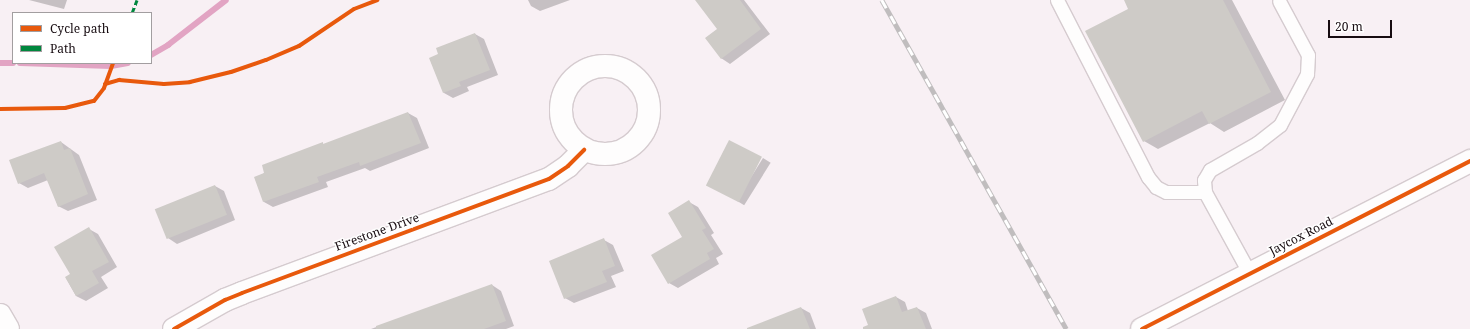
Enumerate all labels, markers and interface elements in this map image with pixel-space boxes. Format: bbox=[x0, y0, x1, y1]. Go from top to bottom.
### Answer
legend bbox=[12, 12, 152, 64]
scale bar bbox=[1330, 12, 1394, 38]
text: 20 m bbox=[1335, 18, 1363, 35]
text: Cycle path bbox=[50, 20, 109, 37]
text: Path bbox=[50, 40, 76, 57]
street label: Firestone Drive bbox=[333, 210, 421, 254]
street label: Jaycox Road bbox=[1267, 214, 1335, 258]

